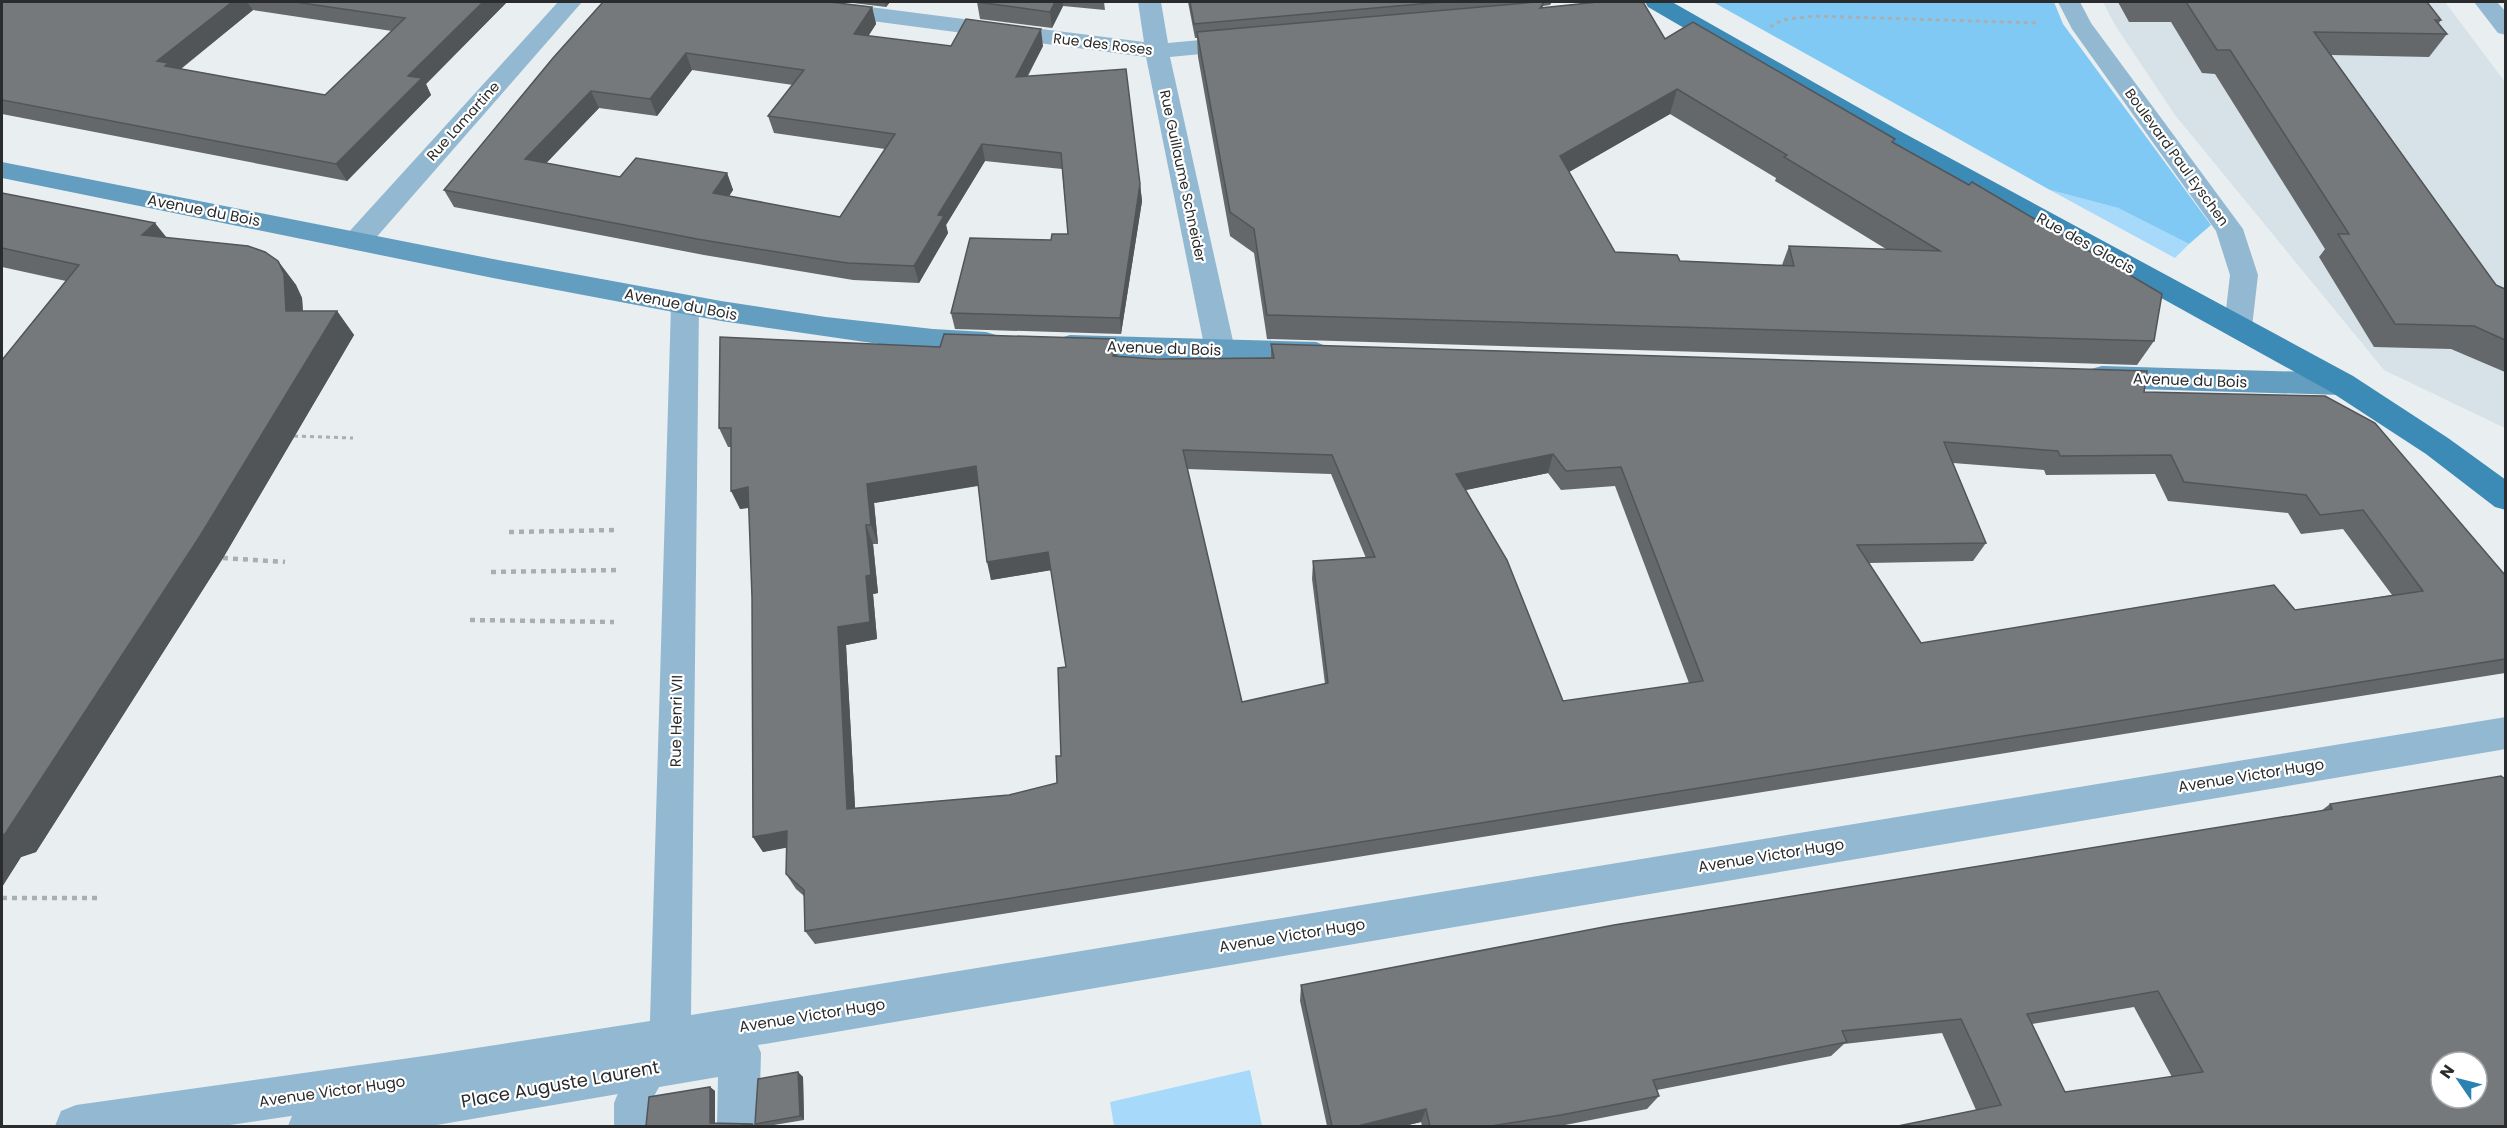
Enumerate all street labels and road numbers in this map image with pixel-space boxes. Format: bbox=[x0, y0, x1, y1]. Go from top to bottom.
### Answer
street label: Rue des Roses bbox=[1052, 28, 1154, 60]
street label: Rue Lamartine bbox=[422, 77, 504, 165]
street label: Boulevard Paul Eyschen bbox=[2120, 84, 2234, 230]
street label: Rue Guillaume Schneider bbox=[1155, 88, 1211, 264]
street label: Avenue du Bois bbox=[146, 189, 262, 231]
street label: Rue des Glacis bbox=[2033, 207, 2139, 279]
street label: Avenue du Bois bbox=[623, 283, 739, 325]
street label: Avenue du Bois bbox=[1106, 336, 1222, 360]
street label: Avenue du Bois bbox=[2132, 368, 2248, 392]
street label: Rue Henri VII bbox=[665, 675, 687, 767]
street label: Avenue Victor Hugo bbox=[2176, 753, 2326, 797]
street label: Avenue Victor Hugo bbox=[1696, 833, 1846, 877]
street label: Avenue Victor Hugo bbox=[1217, 913, 1367, 957]
street label: Avenue Victor Hugo bbox=[737, 993, 887, 1037]
street label: Place Auguste Laurent bbox=[459, 1054, 661, 1114]
street label: Avenue Victor Hugo bbox=[257, 1070, 407, 1112]

